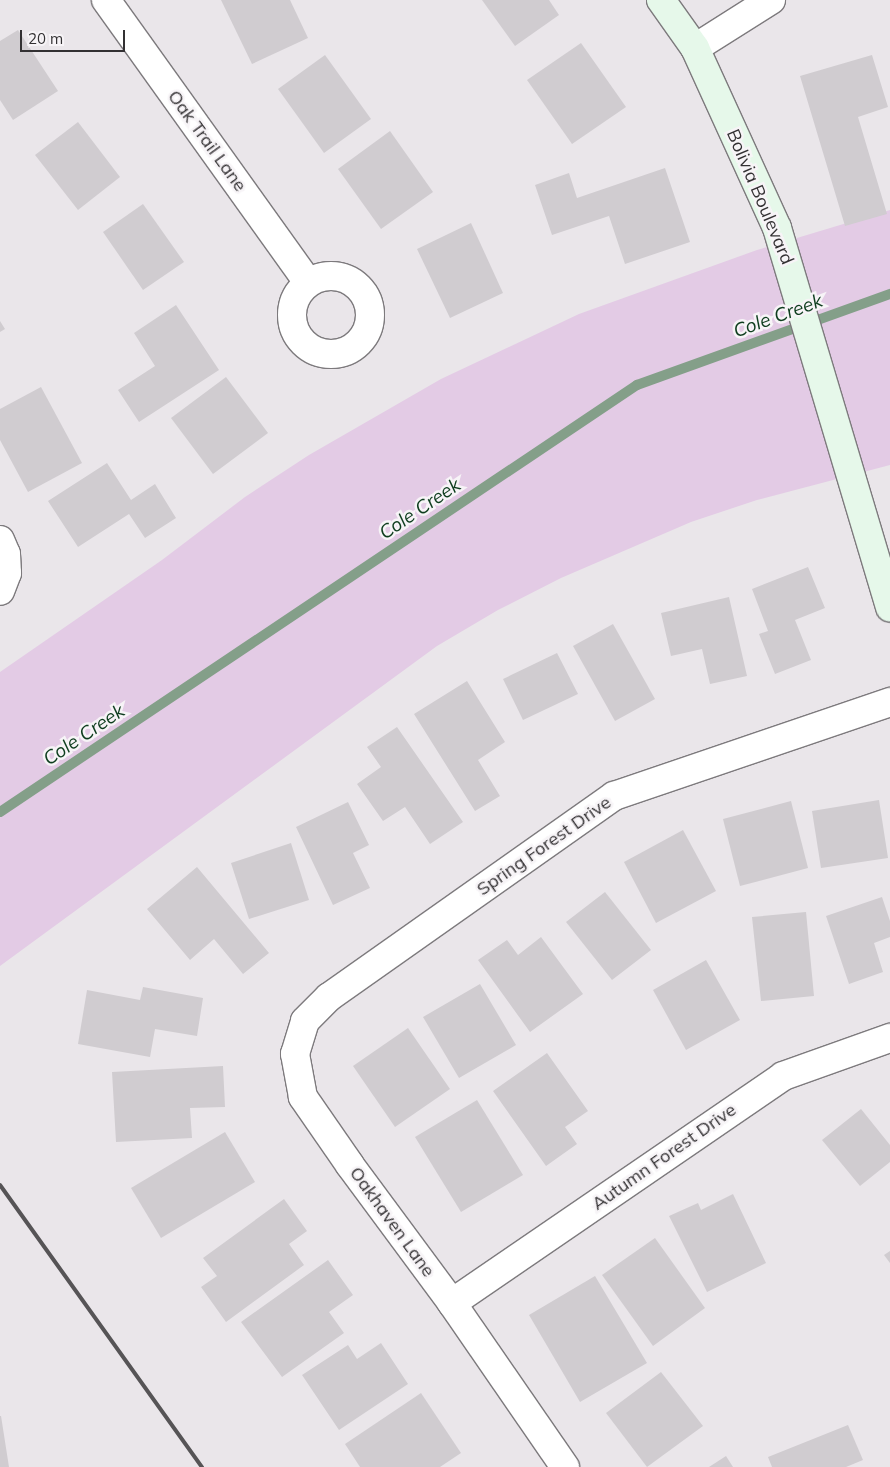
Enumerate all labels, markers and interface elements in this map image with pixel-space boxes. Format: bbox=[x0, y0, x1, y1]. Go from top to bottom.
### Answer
scale bar bbox=[22, 20, 128, 52]
text: 20 m bbox=[28, 29, 63, 48]
street label: Oak Trail Lane bbox=[163, 86, 251, 196]
street label: Bolivia Boulevard bbox=[722, 126, 798, 268]
water label: Cole Creek bbox=[730, 289, 826, 343]
water label: Cole Creek bbox=[375, 473, 465, 545]
water label: Cole Creek bbox=[39, 699, 129, 771]
street label: Spring Forest Drive bbox=[473, 792, 615, 900]
street label: Autumn Forest Drive bbox=[588, 1099, 740, 1215]
street label: Oakhaven Lane bbox=[345, 1163, 439, 1281]

